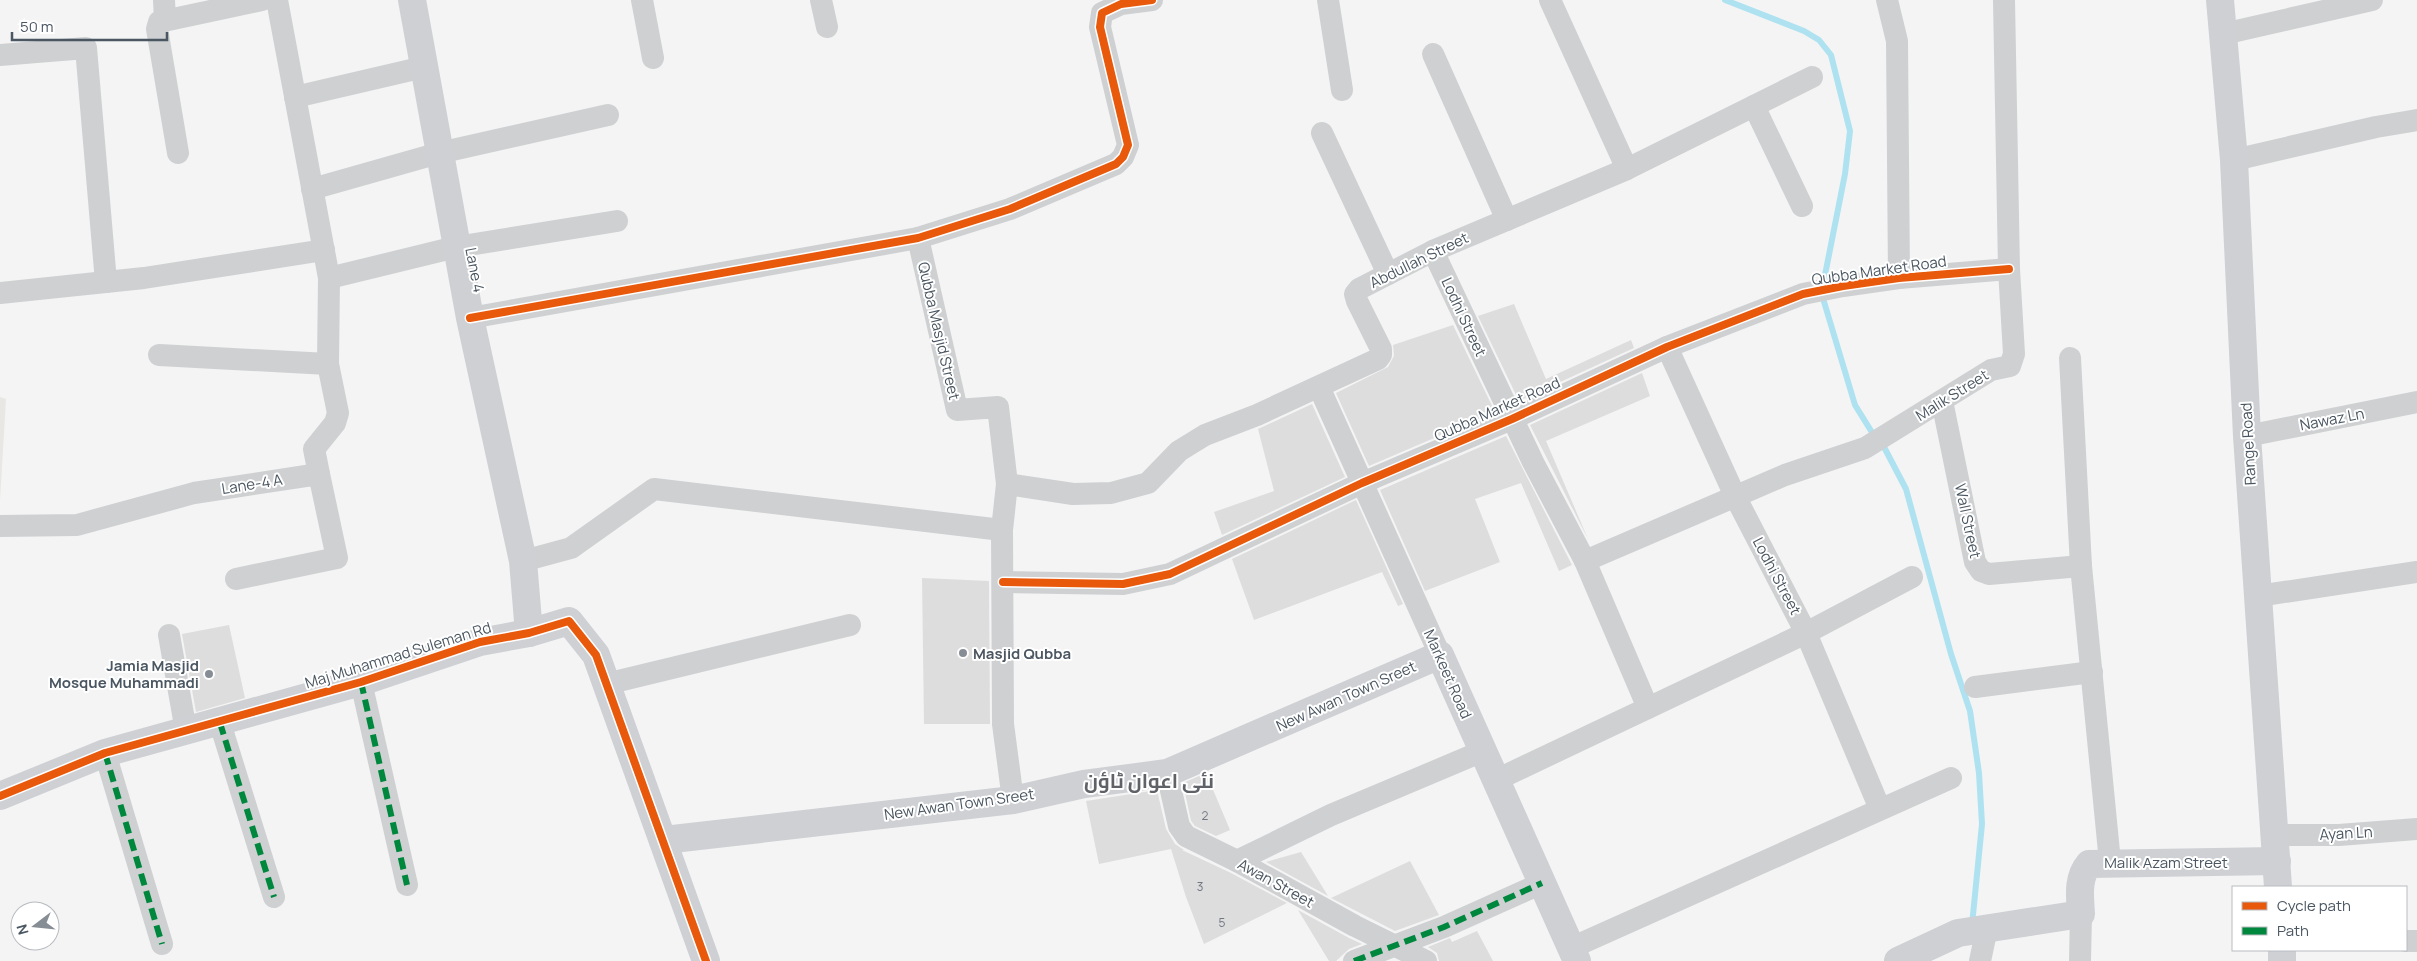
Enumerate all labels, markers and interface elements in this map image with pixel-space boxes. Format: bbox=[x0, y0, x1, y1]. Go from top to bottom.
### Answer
scale bar bbox=[12, 10, 168, 42]
text: 50 m bbox=[20, 16, 54, 37]
street label: Abdullah Street bbox=[1366, 227, 1472, 293]
street label: Lane 4 bbox=[460, 246, 490, 294]
street label: Qubba Market Road bbox=[1810, 250, 1948, 290]
street label: Qubba Masjid Street bbox=[913, 260, 965, 402]
street label: Lodhi Street bbox=[1437, 274, 1491, 360]
street label: Malik Street bbox=[1911, 364, 1993, 426]
street label: Qubba Market Road bbox=[1431, 372, 1563, 446]
street label: Range Road bbox=[2235, 402, 2261, 486]
street label: Nawaz Ln bbox=[2298, 402, 2366, 436]
street label: Lane-4 A bbox=[220, 469, 284, 499]
street label: Wall Street bbox=[1950, 482, 1986, 560]
street label: Lodhi Street bbox=[1748, 534, 1806, 618]
street label: Maj Muhammad Suleman Rd bbox=[302, 617, 494, 693]
street label: Markeet Road bbox=[1419, 626, 1477, 722]
place label: Masjid Qubba bbox=[973, 643, 1071, 664]
marker: Masjid Qubba bbox=[957, 647, 969, 659]
place label: Jamia Masjid Mosque Muhammadi bbox=[49, 655, 199, 693]
street label: New Awan Town Sreet bbox=[1273, 656, 1419, 736]
marker: Jamia Masjid Mosque Muhammadi bbox=[203, 668, 215, 680]
district label: نئی اعوان ٹاؤن bbox=[1084, 767, 1214, 794]
street label: New Awan Town Sreet bbox=[883, 783, 1035, 825]
house number: 2 bbox=[1202, 807, 1209, 824]
street label: Ayan Ln bbox=[2319, 821, 2373, 845]
street label: Malik Azam Street bbox=[2104, 852, 2228, 873]
street label: Awan Street bbox=[1234, 853, 1318, 913]
house number: 3 bbox=[1197, 878, 1203, 895]
legend bbox=[2232, 886, 2407, 951]
text: Cycle path bbox=[2277, 895, 2351, 916]
north arrow bbox=[10, 901, 60, 951]
house number: 5 bbox=[1219, 914, 1226, 931]
text: Path bbox=[2277, 920, 2309, 941]
text: N bbox=[12, 922, 33, 937]

